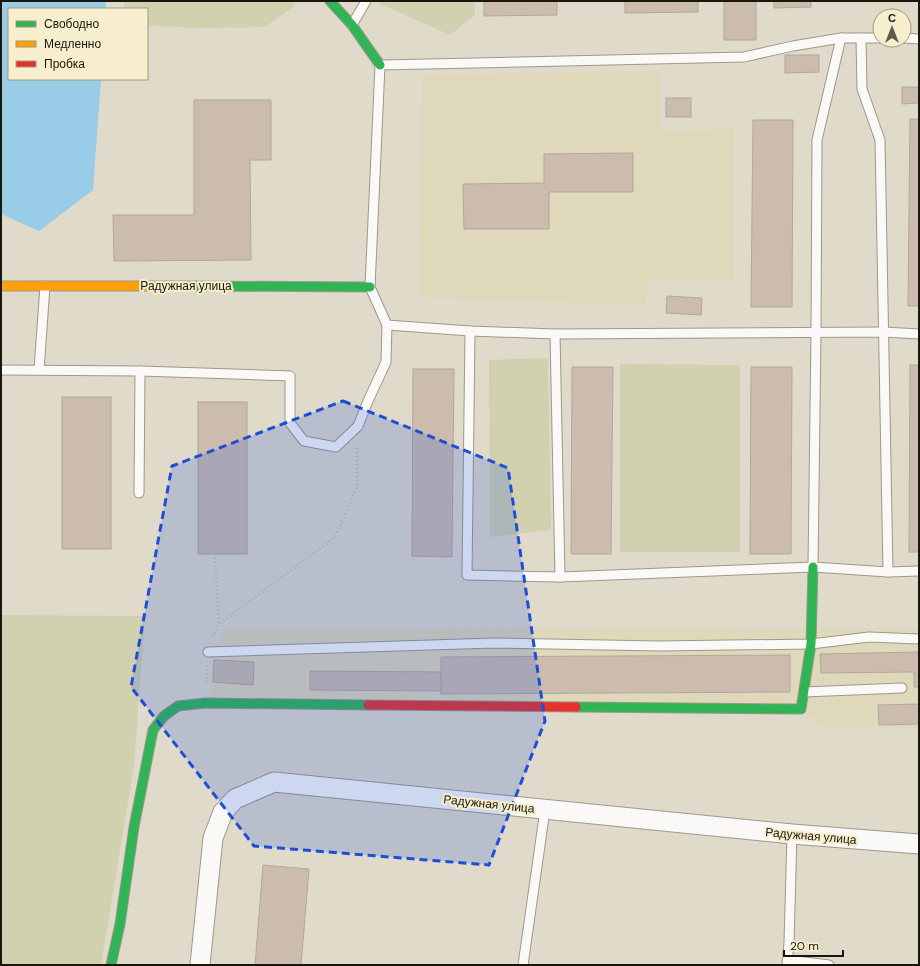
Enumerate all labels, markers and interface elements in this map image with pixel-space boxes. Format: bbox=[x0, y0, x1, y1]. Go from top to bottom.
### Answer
legend bbox=[8, 8, 148, 80]
north arrow bbox=[872, 8, 912, 48]
text: С bbox=[888, 11, 896, 25]
text: Свободно bbox=[44, 16, 99, 32]
text: Медленно bbox=[44, 36, 101, 52]
text: Пробка bbox=[44, 56, 85, 72]
street label: Радужная улица bbox=[140, 278, 232, 294]
street label: Радужная улица bbox=[443, 791, 536, 817]
street label: Радужная улица bbox=[765, 824, 858, 848]
scale bar bbox=[784, 932, 843, 958]
text: 20 m bbox=[790, 938, 819, 954]

